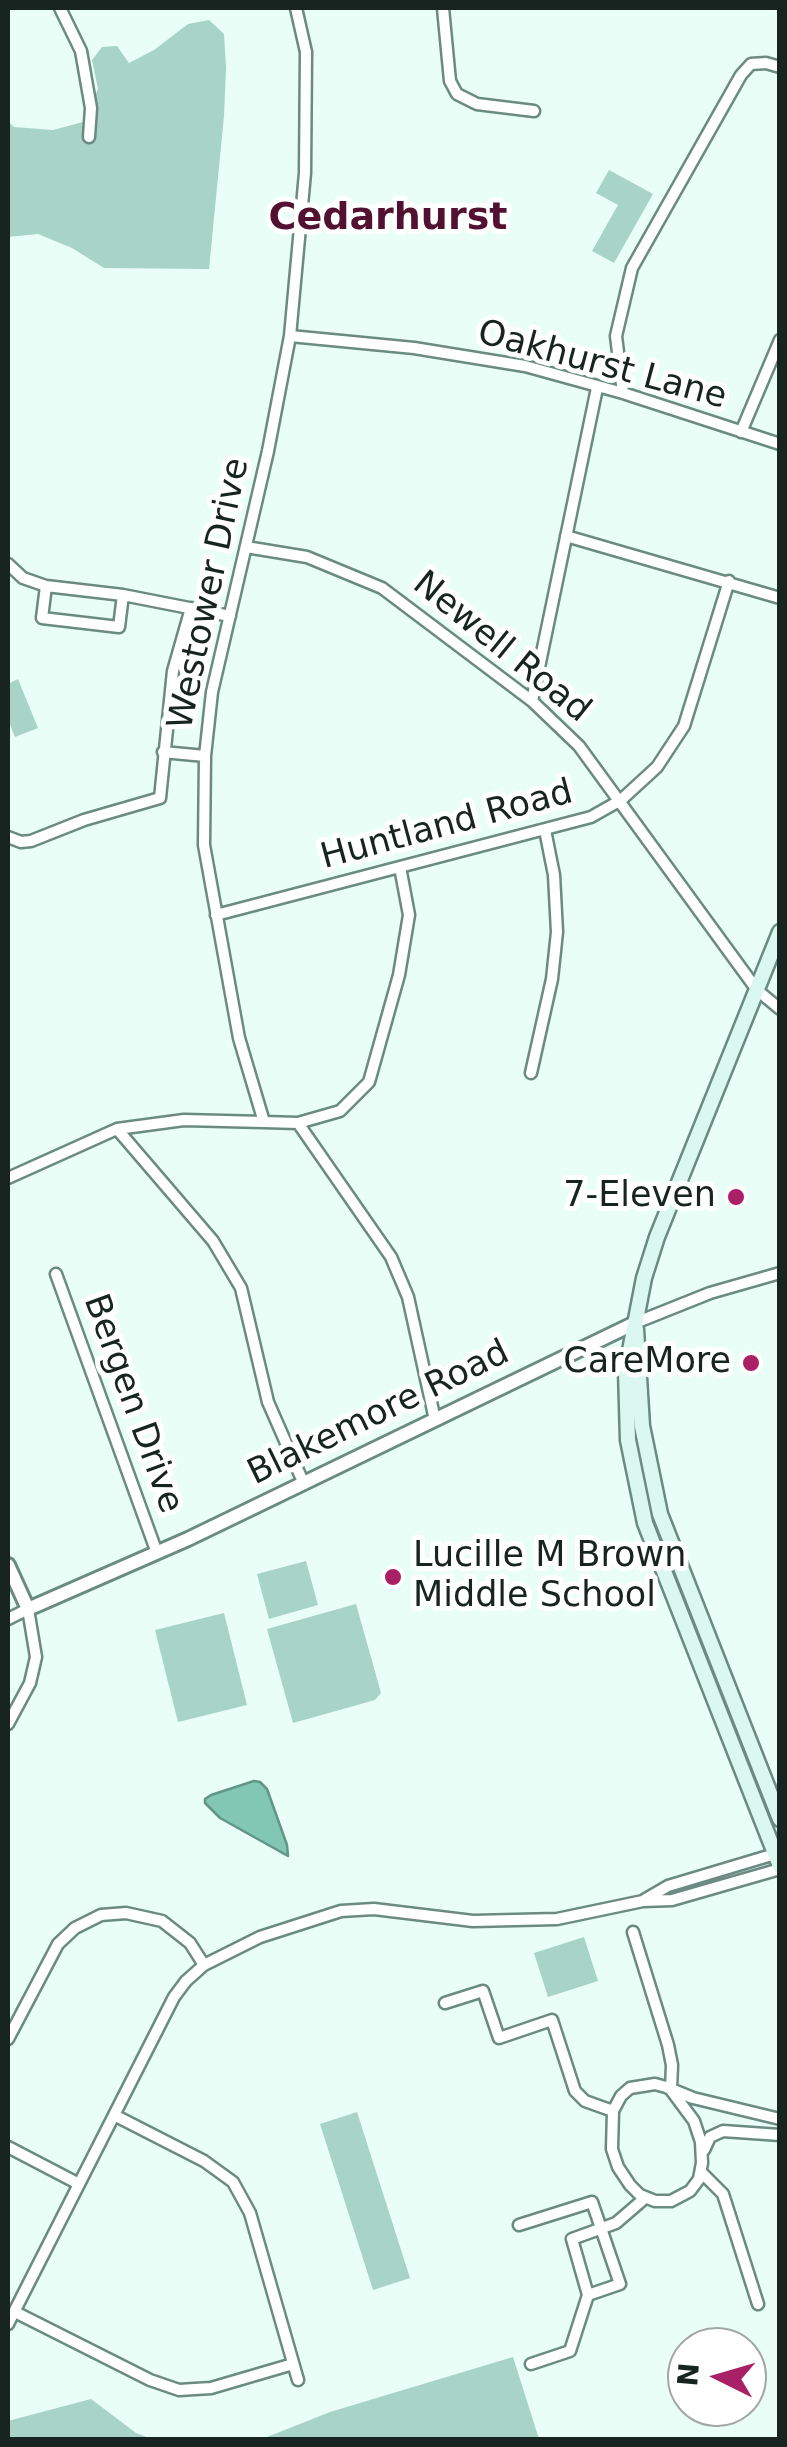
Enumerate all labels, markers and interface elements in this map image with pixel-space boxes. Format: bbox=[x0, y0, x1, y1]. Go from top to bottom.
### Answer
district label: Cedarhurst bbox=[269, 196, 507, 242]
street label: Oakhurst Lane bbox=[473, 313, 731, 419]
street label: Westower Drive bbox=[161, 454, 259, 734]
street label: Newell Road bbox=[404, 564, 598, 732]
street label: Huntland Road bbox=[317, 772, 577, 880]
place label: 7-Eleven bbox=[563, 1176, 716, 1218]
marker: 7-Eleven bbox=[725, 1186, 747, 1208]
street label: Bergen Drive bbox=[73, 1289, 191, 1519]
street label: Blakemore Road bbox=[242, 1333, 516, 1495]
place label: CareMore bbox=[563, 1342, 731, 1384]
marker: CareMore bbox=[740, 1352, 762, 1374]
place label: Lucille M Brown Middle School bbox=[413, 1536, 686, 1618]
marker: Lucille M Brown Middle School bbox=[382, 1566, 404, 1588]
north arrow bbox=[667, 2327, 767, 2427]
text: N bbox=[671, 2361, 706, 2388]

